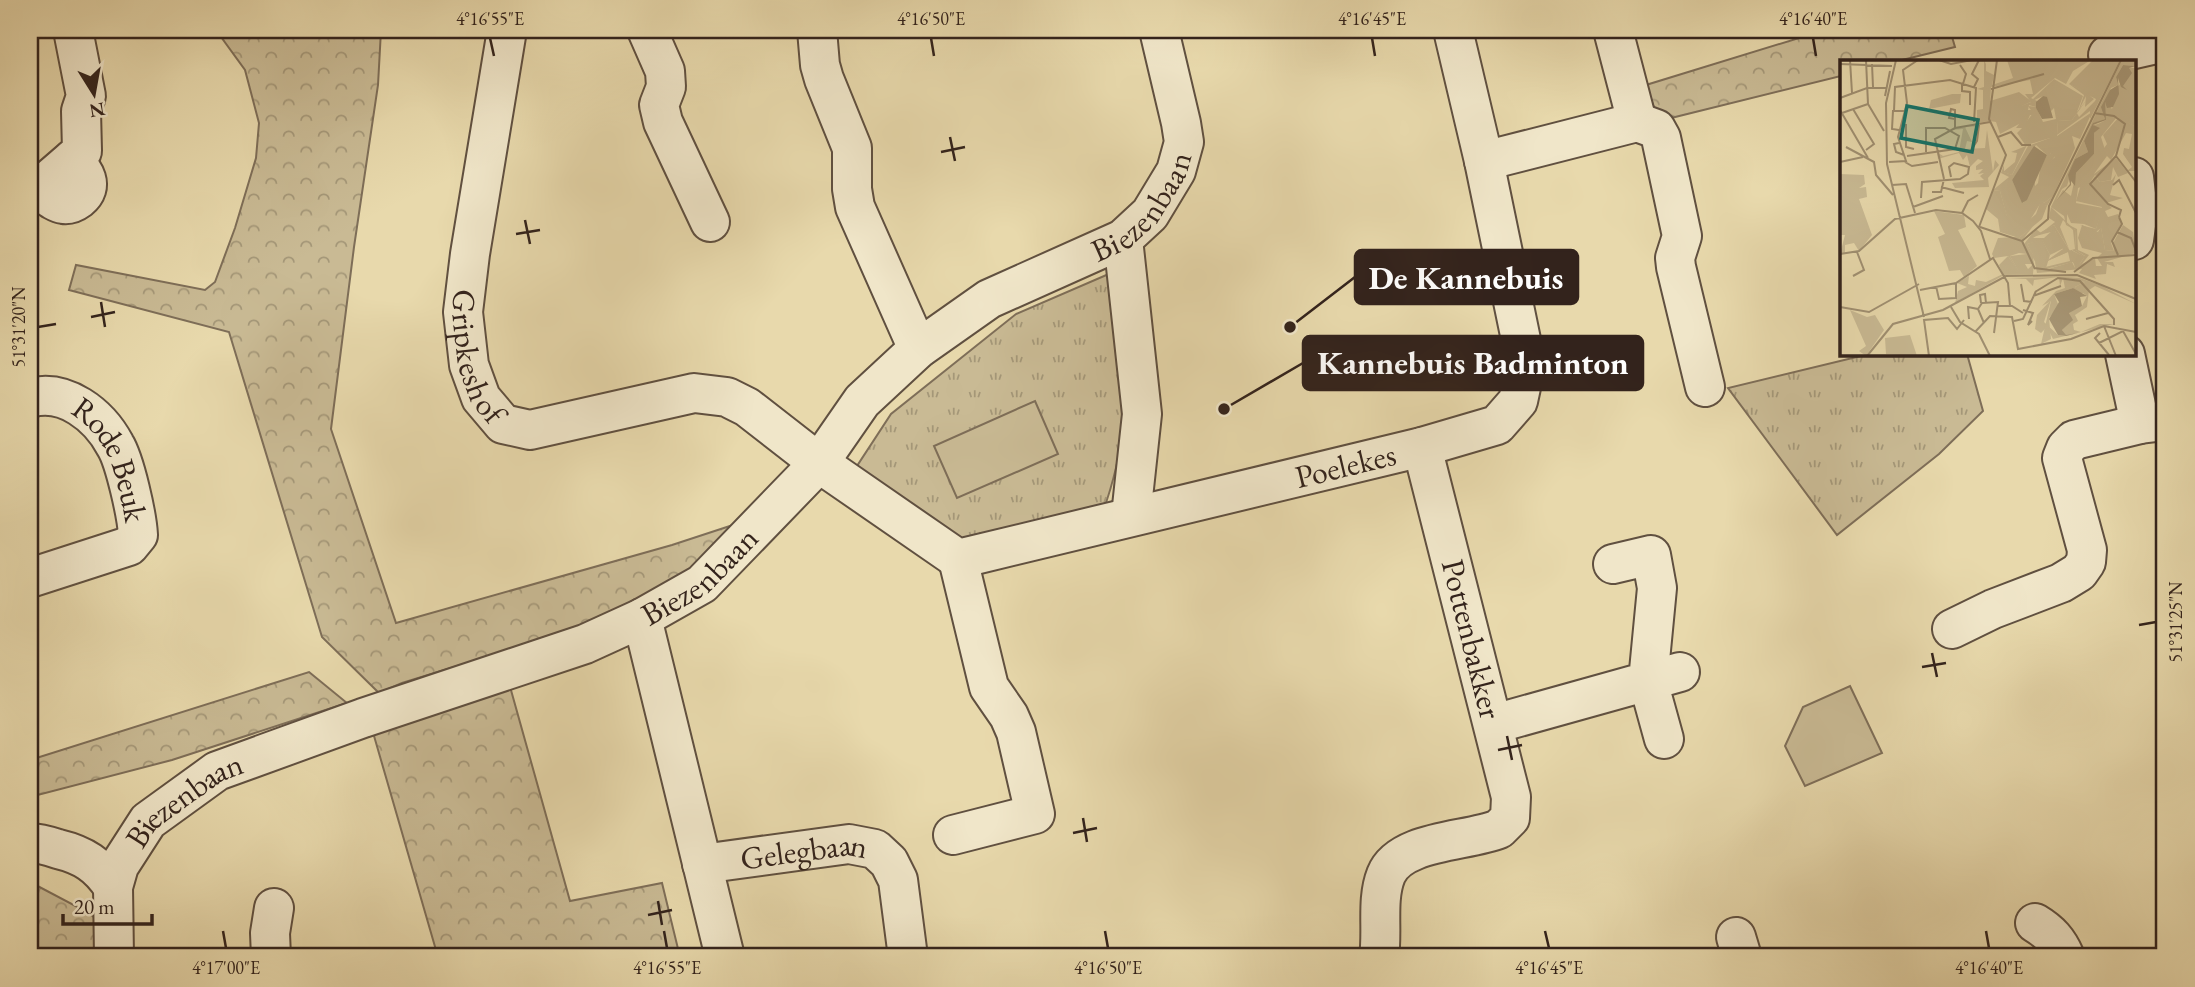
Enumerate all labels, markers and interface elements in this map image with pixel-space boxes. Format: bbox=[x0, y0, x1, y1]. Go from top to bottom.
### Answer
text: 4°16'55"E bbox=[456, 7, 524, 30]
text: 4°16'50"E bbox=[897, 7, 965, 30]
text: 4°16'45"E bbox=[1338, 7, 1406, 30]
text: 4°16'40"E bbox=[1779, 7, 1847, 30]
north arrow bbox=[60, 60, 130, 130]
inset map bbox=[1840, 60, 2136, 355]
text: N bbox=[87, 96, 107, 124]
street label: Biezenbaan bbox=[1084, 147, 1201, 272]
callout: De Kannebuis bbox=[1355, 250, 1578, 304]
text: De Kannebuis bbox=[1369, 256, 1563, 299]
text: 51°31'20"N bbox=[7, 286, 30, 367]
street label: Gripkeshof bbox=[442, 287, 517, 435]
callout: Kannebuis Badminton bbox=[1303, 336, 1643, 390]
text: Kannebuis Badminton bbox=[1317, 341, 1629, 384]
street label: Rode Beuk bbox=[64, 387, 157, 526]
street label: Poelekes bbox=[1291, 433, 1400, 498]
street label: Biezenbaan bbox=[633, 518, 767, 635]
street label: Pottenbakker bbox=[1432, 555, 1512, 724]
text: 51°31'25"N bbox=[2164, 581, 2187, 662]
street label: Biezenbaan bbox=[115, 742, 249, 856]
street label: Gelegbaan bbox=[738, 823, 871, 880]
scale bar bbox=[63, 882, 152, 926]
text: 20 m bbox=[74, 893, 115, 920]
text: 4°17'00"E bbox=[192, 956, 260, 979]
text: 4°16'55"E bbox=[633, 956, 701, 979]
text: 4°16'50"E bbox=[1074, 956, 1142, 979]
text: 4°16'45"E bbox=[1515, 956, 1583, 979]
text: 4°16'40"E bbox=[1955, 956, 2023, 979]

